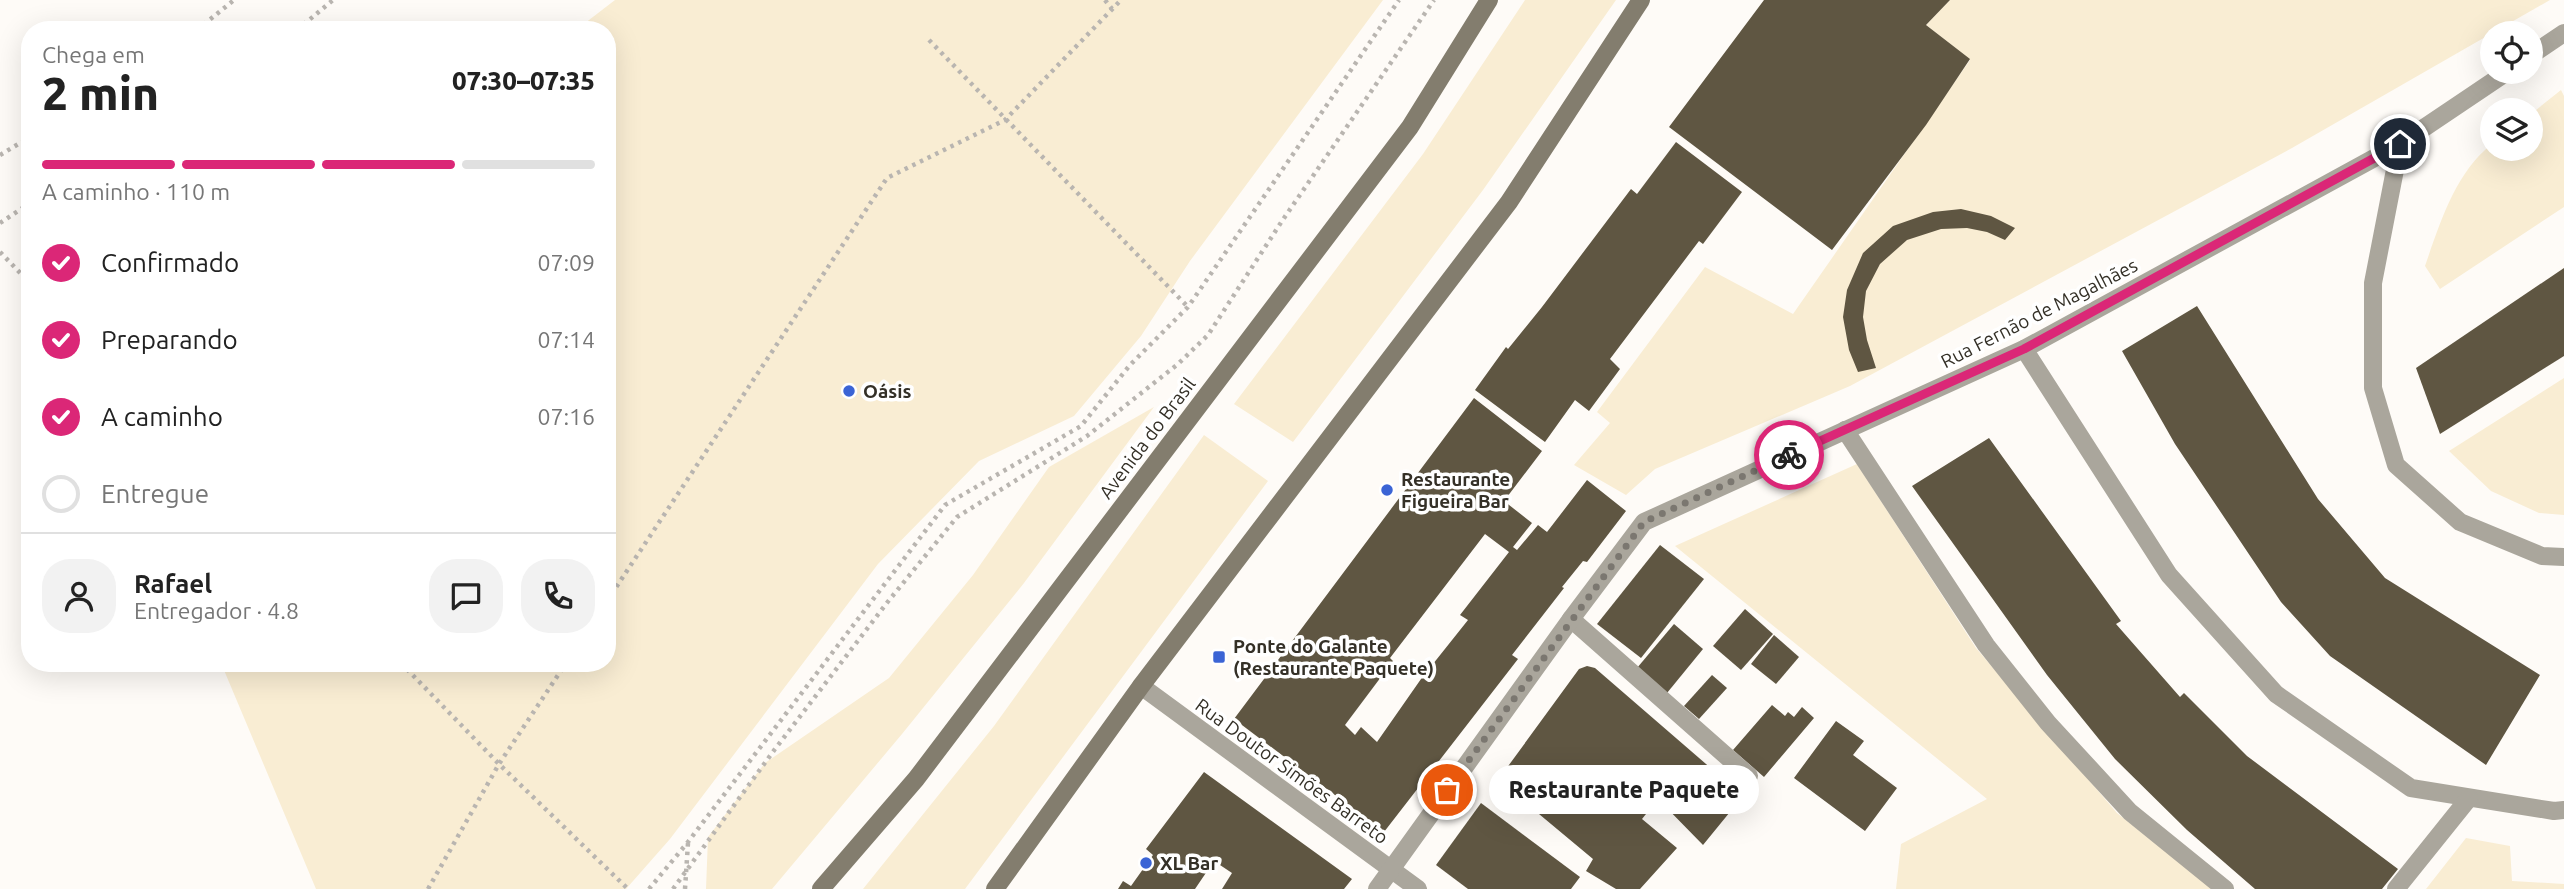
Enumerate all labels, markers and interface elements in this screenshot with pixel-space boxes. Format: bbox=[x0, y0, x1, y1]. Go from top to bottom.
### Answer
map controls bbox=[2480, 21, 2543, 161]
button: locate bbox=[2480, 21, 2543, 84]
text: Chega em bbox=[42, 42, 145, 67]
text: 07:30–07:35 bbox=[452, 66, 595, 95]
text: 2 min bbox=[42, 67, 159, 119]
button: layers bbox=[2480, 98, 2543, 161]
pin bbox=[2370, 114, 2430, 174]
icon: home bbox=[2381, 125, 2419, 163]
text: A caminho · 110 m bbox=[42, 179, 230, 204]
icon: check bbox=[42, 244, 80, 282]
text: Confirmado bbox=[101, 248, 239, 277]
text: 07:09 bbox=[537, 250, 595, 275]
street label: Rua Fernão de Magalhães bbox=[1937, 254, 2141, 372]
icon: check bbox=[42, 321, 80, 359]
text: Preparando bbox=[101, 325, 238, 354]
text: 07:14 bbox=[537, 327, 595, 352]
street label: Avenida do Brasil bbox=[1094, 373, 1200, 503]
place label: Oásis bbox=[863, 380, 912, 402]
marker: Oásis bbox=[841, 383, 857, 399]
icon: check bbox=[42, 398, 80, 436]
text: A caminho bbox=[101, 402, 223, 431]
text: 07:16 bbox=[537, 404, 595, 429]
courier bbox=[1754, 420, 1824, 490]
icon: bike bbox=[1770, 436, 1808, 474]
place label: Restaurante Figueira Bar bbox=[1401, 468, 1510, 512]
text: Entregue bbox=[101, 479, 209, 508]
marker: Restaurante Figueira Bar bbox=[1379, 482, 1395, 498]
button: person bbox=[42, 559, 116, 633]
button: chat bbox=[429, 559, 503, 633]
button: phone bbox=[521, 559, 595, 633]
text: Rafael bbox=[134, 569, 212, 598]
text: Entregador · 4.8 bbox=[134, 598, 299, 623]
place label: Ponte do Galante (Restaurante Paquete) bbox=[1233, 635, 1434, 679]
marker: Ponte do Galante (Restaurante Paquete) bbox=[1211, 649, 1227, 665]
street label: Rua Doutor Simões Barreto bbox=[1191, 694, 1393, 848]
pin bbox=[1417, 760, 1477, 820]
callout: Restaurante Paquete bbox=[1489, 766, 1758, 814]
icon: bag bbox=[1428, 771, 1466, 809]
text: Restaurante Paquete bbox=[1509, 777, 1739, 802]
place label: XL Bar bbox=[1160, 852, 1218, 874]
marker: XL Bar bbox=[1138, 855, 1154, 871]

